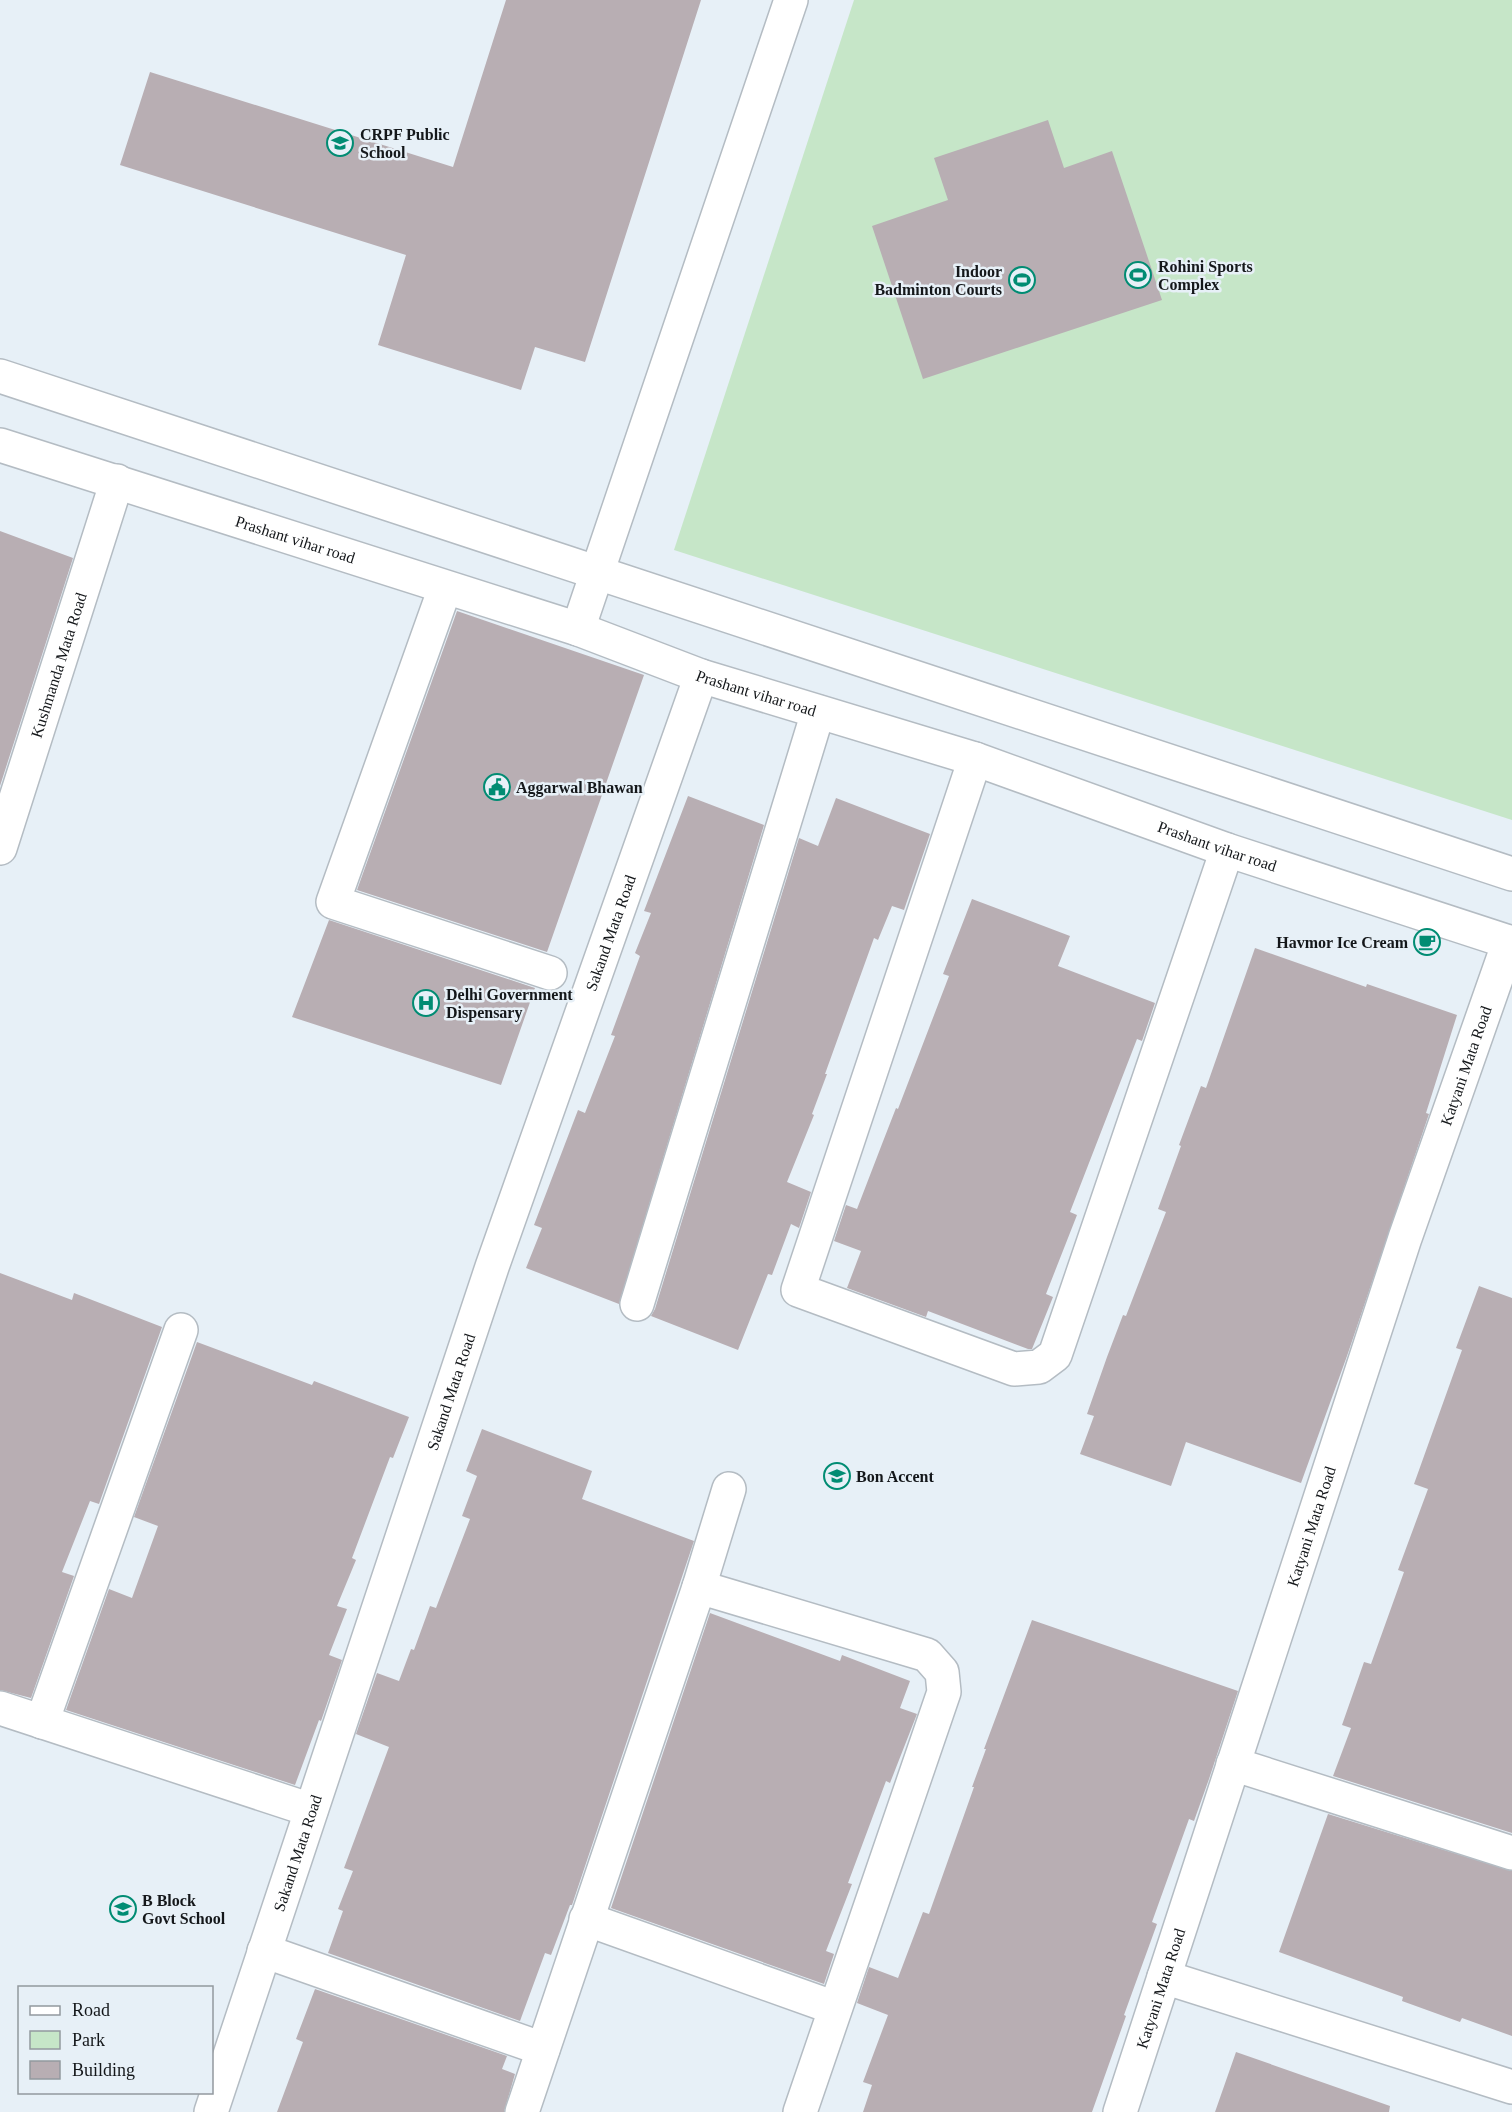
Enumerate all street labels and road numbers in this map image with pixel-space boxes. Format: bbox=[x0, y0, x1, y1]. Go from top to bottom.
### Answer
street label: Prashant vihar road bbox=[233, 513, 357, 566]
street label: Kushmanda Mata Road bbox=[28, 591, 90, 740]
street label: Prashant vihar road bbox=[694, 667, 818, 719]
street label: Prashant vihar road bbox=[1156, 818, 1279, 875]
street label: Sakand Mata Road bbox=[582, 873, 639, 993]
street label: Katyani Mata Road bbox=[1437, 1004, 1495, 1128]
street label: Sakand Mata Road bbox=[424, 1331, 478, 1452]
street label: Katyani Mata Road bbox=[1284, 1464, 1339, 1589]
street label: Sakand Mata Road bbox=[270, 1793, 325, 1914]
street label: Katyani Mata Road bbox=[1133, 1926, 1188, 2051]

